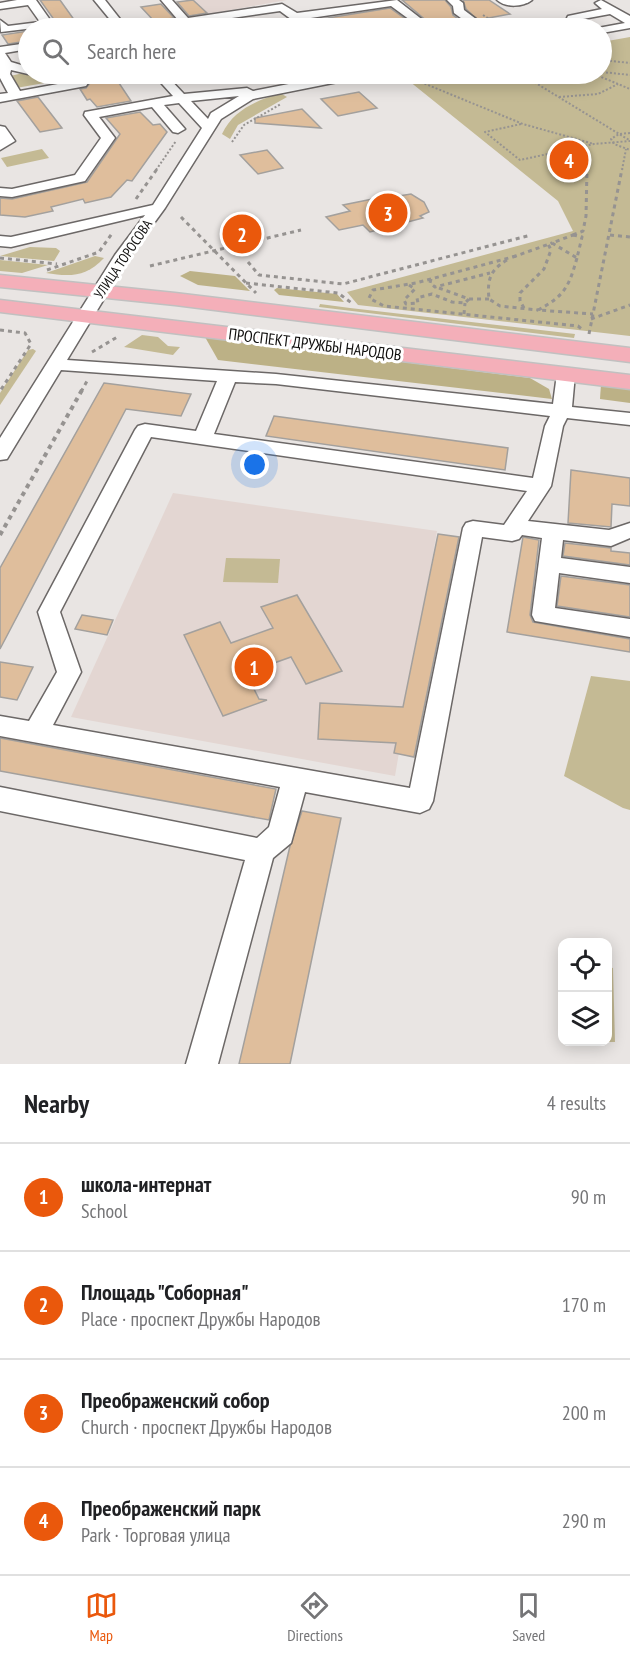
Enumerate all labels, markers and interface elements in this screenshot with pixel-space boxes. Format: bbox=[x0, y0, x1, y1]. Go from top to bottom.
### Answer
search box bbox=[18, 18, 612, 84]
icon: search bbox=[39, 35, 72, 68]
text: Search here bbox=[87, 37, 176, 65]
pin: 4 bbox=[550, 138, 588, 182]
pin: 3 bbox=[368, 190, 408, 236]
pin: 2 bbox=[222, 212, 262, 256]
street label: УЛИЦА ТОРОСОВА bbox=[90, 216, 156, 302]
street label: ПРОСПЕКТ ДРУЖБЫ НАРОДОВ bbox=[227, 323, 403, 365]
your location bbox=[240, 450, 269, 479]
pin: 1 bbox=[234, 644, 274, 690]
map controls bbox=[558, 938, 612, 1046]
button: locate bbox=[558, 938, 612, 992]
button: layers bbox=[558, 992, 612, 1046]
text: Nearby bbox=[24, 1087, 89, 1120]
text: 4 results bbox=[547, 1090, 606, 1116]
text: школа-интернат bbox=[81, 1170, 211, 1198]
text: 1 bbox=[39, 1184, 48, 1210]
text: 90 m bbox=[571, 1184, 606, 1210]
text: School bbox=[81, 1198, 127, 1224]
text: Площадь "Соборная" bbox=[81, 1278, 249, 1306]
text: 2 bbox=[39, 1292, 48, 1318]
text: 170 m bbox=[562, 1292, 606, 1318]
text: Place · проспект Дружбы Народов bbox=[81, 1306, 321, 1332]
text: Преображенский собор bbox=[81, 1386, 270, 1414]
text: 3 bbox=[39, 1400, 48, 1426]
text: 200 m bbox=[562, 1400, 606, 1426]
text: Church · проспект Дружбы Народов bbox=[81, 1414, 332, 1440]
text: Преображенский парк bbox=[81, 1494, 261, 1522]
text: 4 bbox=[39, 1508, 48, 1534]
text: 290 m bbox=[562, 1508, 606, 1534]
text: Park · Торговая улица bbox=[81, 1522, 230, 1548]
tab: Map bbox=[85, 1589, 118, 1645]
tab: Directions bbox=[287, 1589, 343, 1645]
tab: Saved bbox=[512, 1589, 545, 1645]

